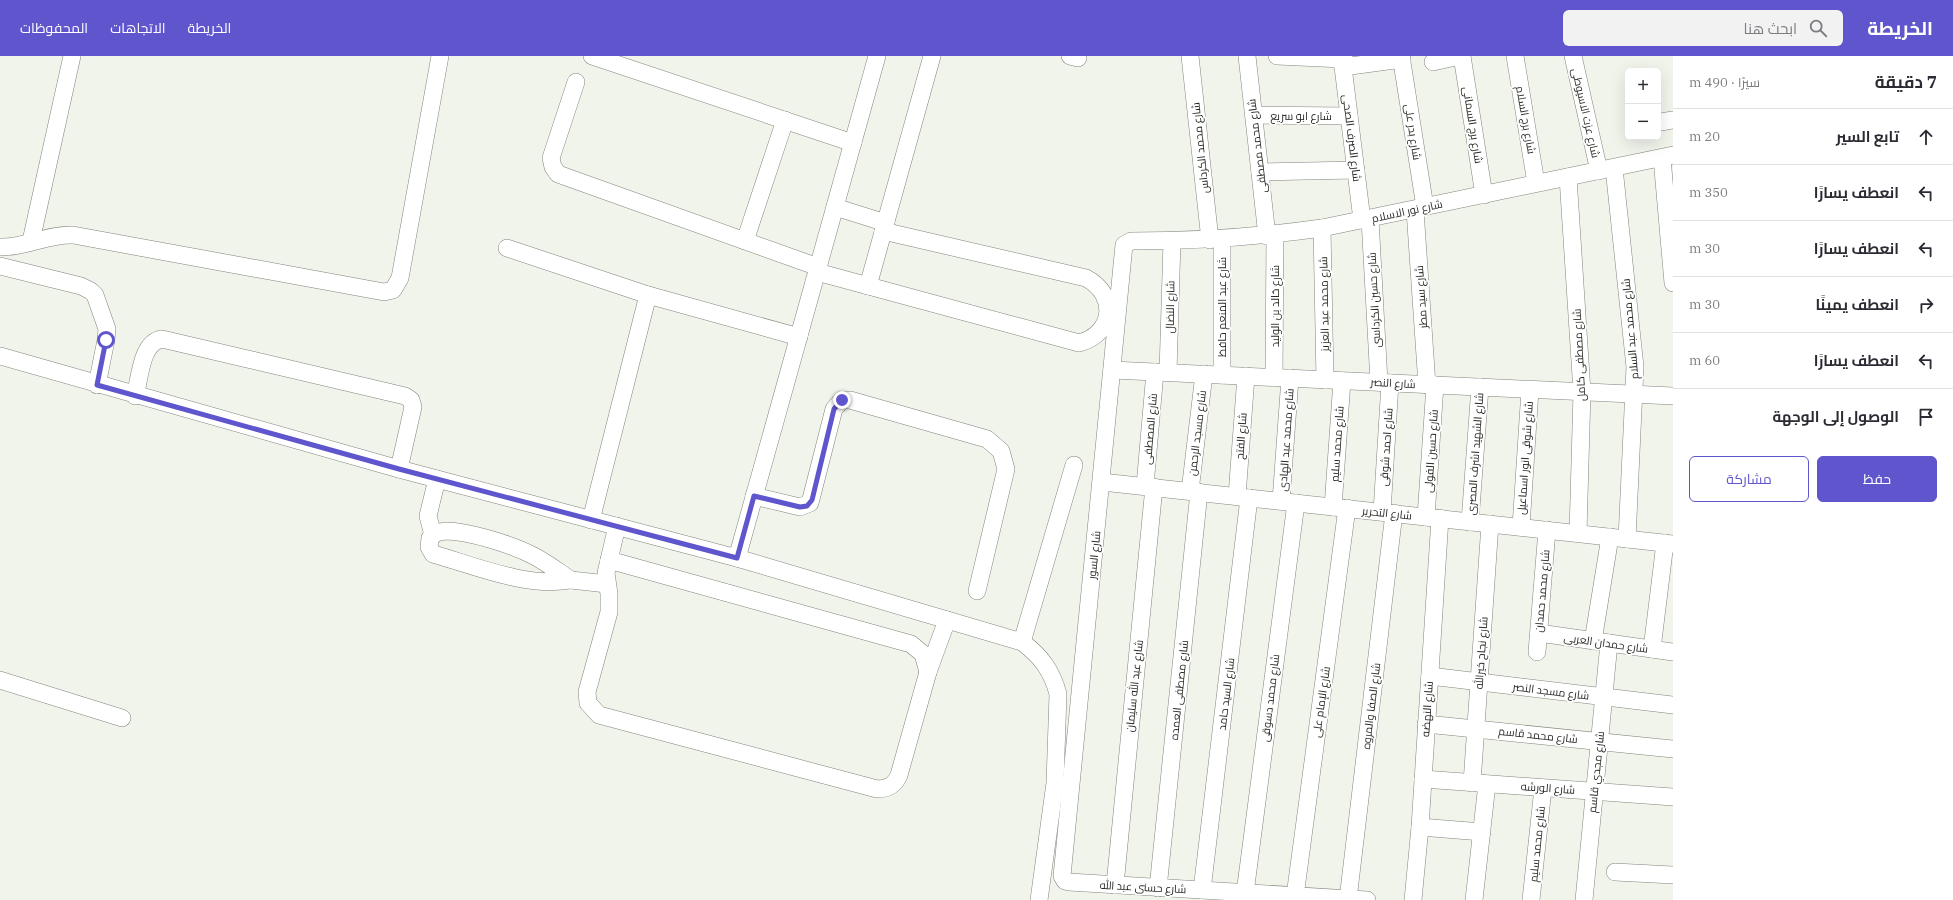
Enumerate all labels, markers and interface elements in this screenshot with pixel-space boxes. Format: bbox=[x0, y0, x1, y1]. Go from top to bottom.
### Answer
search box bbox=[1563, 10, 1843, 46]
text: الخريطة bbox=[1867, 16, 1933, 40]
icon: search bbox=[1807, 17, 1829, 39]
text: المحفوظات bbox=[20, 19, 88, 37]
text: الاتجاهات bbox=[110, 19, 166, 37]
text: الخريطة bbox=[188, 19, 231, 37]
text: ابحث هنا bbox=[1744, 19, 1797, 38]
street label: شارع عزت الاسيوطى bbox=[1568, 67, 1603, 159]
map controls bbox=[1625, 68, 1661, 140]
button: + bbox=[1625, 68, 1661, 104]
text: 7 دقيقة bbox=[1875, 71, 1937, 93]
text: سيرًا · 490 m bbox=[1689, 74, 1760, 91]
street label: شارع برج السمانى bbox=[1459, 85, 1486, 165]
street label: شارع برج السلام bbox=[1512, 85, 1539, 155]
street label: شارع الصرف الصحى bbox=[1339, 94, 1364, 183]
street label: شارع محمد مصطفى bbox=[1244, 98, 1271, 194]
street label: شارع محمد الكرداس bbox=[1188, 102, 1213, 194]
street label: شارع بدر على bbox=[1401, 103, 1424, 161]
button: − bbox=[1625, 104, 1661, 140]
street label: شارع ابو سريع bbox=[1270, 109, 1332, 124]
icon: ahead bbox=[1915, 126, 1937, 148]
text: تابع السير bbox=[1836, 127, 1899, 146]
text: 20 m bbox=[1689, 128, 1720, 145]
icon: left bbox=[1915, 182, 1937, 204]
text: انعطف يسارًا bbox=[1814, 183, 1899, 202]
text: 350 m bbox=[1689, 184, 1728, 201]
street label: شارع نور الاسلام bbox=[1370, 197, 1444, 226]
icon: left bbox=[1915, 238, 1937, 260]
text: انعطف يسارًا bbox=[1814, 239, 1899, 258]
text: 30 m bbox=[1689, 240, 1720, 257]
street label: شارع حسين الكرداسى bbox=[1365, 252, 1384, 348]
street label: شارع محمد عبد العزيز bbox=[1316, 256, 1333, 353]
street label: شارع عبد المنعم حافظ bbox=[1215, 257, 1230, 357]
street label: شارع خالد بن الوليد bbox=[1268, 265, 1283, 347]
street label: شارع سيد مطر bbox=[1412, 265, 1431, 330]
street label: شارع محمد عبد السلام bbox=[1619, 278, 1642, 380]
street label: شارع النضال bbox=[1163, 280, 1178, 334]
icon: right bbox=[1915, 294, 1937, 316]
text: انعطف يمينًا bbox=[1816, 295, 1899, 314]
text: 30 m bbox=[1689, 296, 1720, 313]
street label: شارع مصطفى كامل bbox=[1570, 308, 1589, 402]
route start bbox=[97, 331, 115, 349]
icon: left bbox=[1915, 350, 1937, 372]
text: انعطف يسارًا bbox=[1814, 351, 1899, 370]
text: 60 m bbox=[1689, 352, 1720, 369]
street label: شارع النصر bbox=[1369, 375, 1416, 392]
street label: شارع محمد عبد الهادى bbox=[1275, 388, 1298, 492]
street label: شارع مسجد الرحمن bbox=[1185, 389, 1210, 477]
route end bbox=[833, 391, 851, 409]
street label: شارع الشهيد اشرف المصرى bbox=[1464, 392, 1487, 516]
street label: شارع المصطفى bbox=[1140, 393, 1161, 465]
street label: شارع شوقى انور اسماعيل bbox=[1514, 401, 1537, 515]
street label: شارع محمد سليم bbox=[1327, 405, 1348, 483]
icon: arrive bbox=[1915, 406, 1937, 428]
street label: شارع احمد شوقى bbox=[1376, 407, 1397, 487]
text: الوصول إلى الوجهة bbox=[1773, 407, 1899, 426]
street label: شارع حسين الفولى bbox=[1421, 409, 1442, 493]
street label: شارع الفتح bbox=[1232, 412, 1251, 460]
button: مشاركة bbox=[1689, 456, 1809, 502]
button: حفظ bbox=[1817, 456, 1937, 502]
street label: شارع التحرير bbox=[1360, 503, 1413, 524]
street label: شارع السور bbox=[1084, 530, 1104, 581]
street label: شارع محمد حمدان bbox=[1531, 549, 1554, 633]
street label: شارع نجاح خيرالله bbox=[1470, 616, 1492, 690]
street label: شارع حمدان العربى bbox=[1563, 630, 1649, 657]
street label: شارع عبد الله سليمان bbox=[1121, 639, 1147, 733]
street label: شارع مصطفى العمده bbox=[1167, 639, 1192, 741]
street label: شارع محمد دسوقى bbox=[1258, 653, 1283, 743]
street label: شارع السيد حامد bbox=[1215, 657, 1238, 731]
street label: شارع الصفا والمروه bbox=[1359, 662, 1384, 750]
street label: شارع الإمام على bbox=[1309, 666, 1334, 739]
street label: شارع مسجد النصر bbox=[1511, 679, 1590, 704]
street label: شارع النهضه bbox=[1418, 681, 1437, 738]
street label: شارع محمد قاسم bbox=[1498, 724, 1578, 747]
street label: شارع مجدي قاسم bbox=[1585, 730, 1609, 814]
street label: شارع الورشه bbox=[1520, 779, 1576, 798]
street label: شارع محمد سليم bbox=[1526, 805, 1549, 883]
street label: شارع حسنى عبد الله bbox=[1099, 877, 1187, 897]

